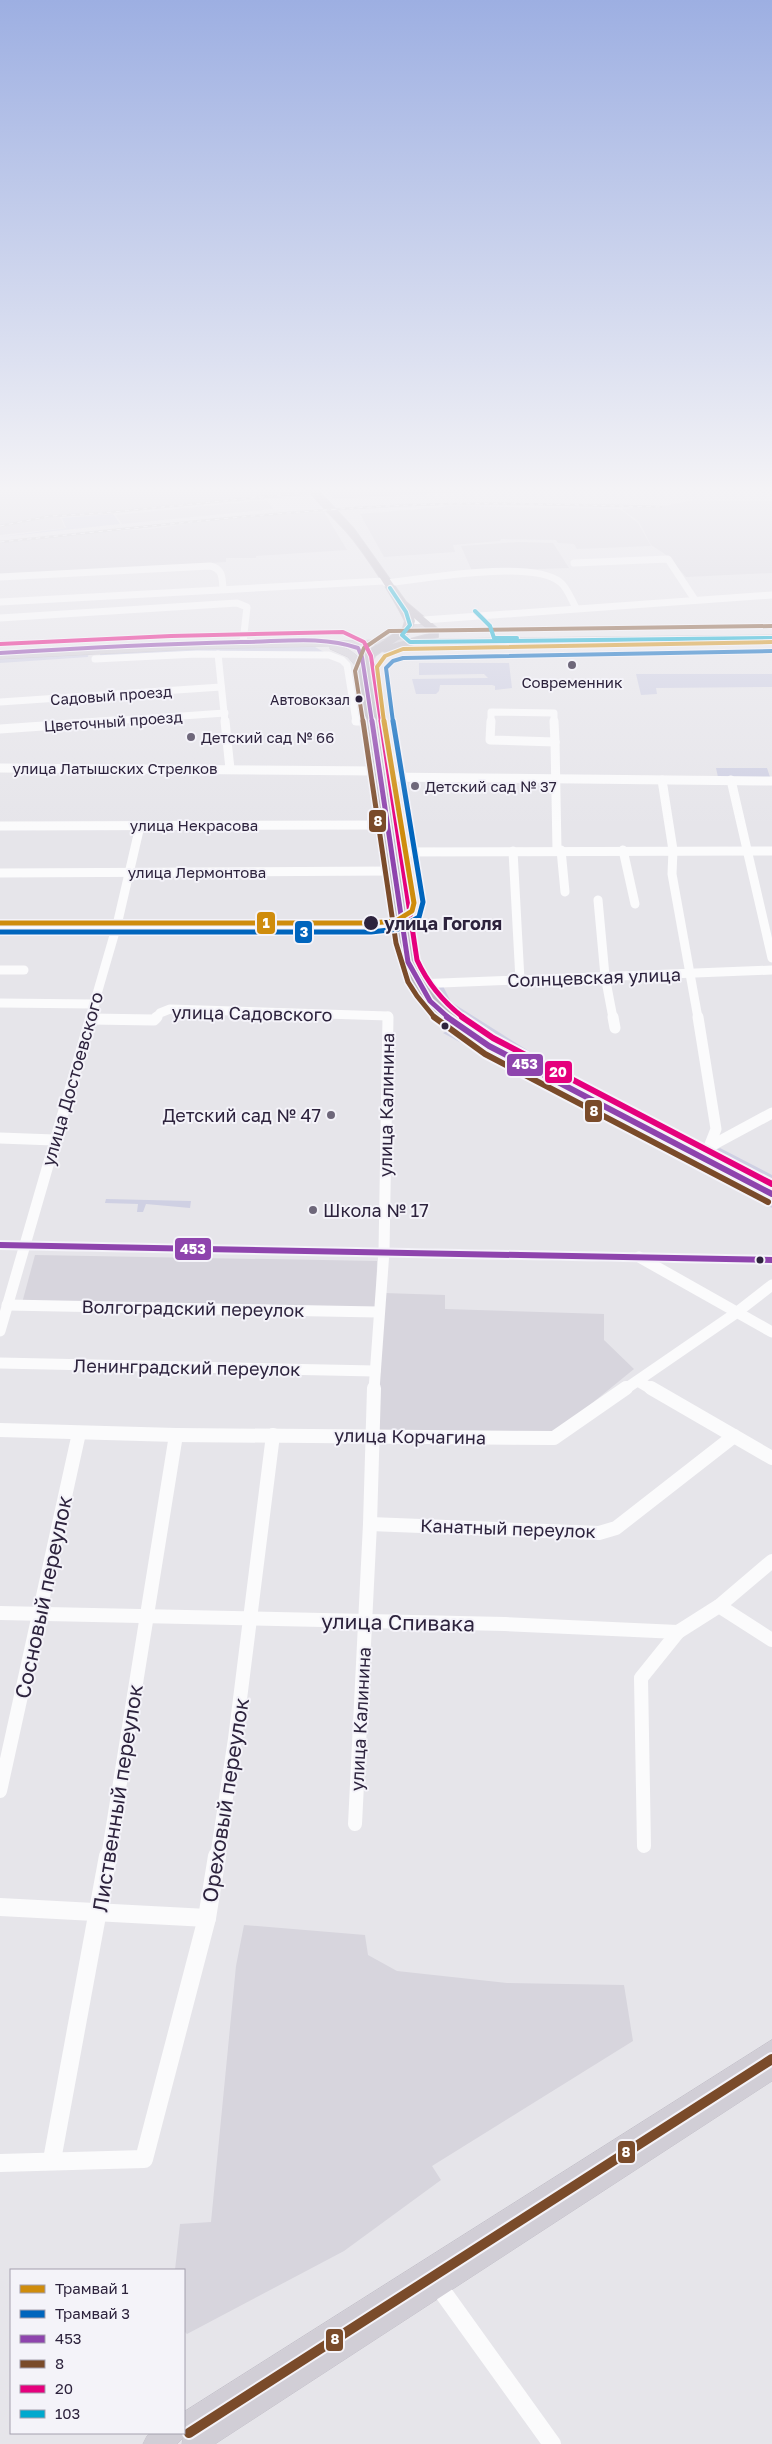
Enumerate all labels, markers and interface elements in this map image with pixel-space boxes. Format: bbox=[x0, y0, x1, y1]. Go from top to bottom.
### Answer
marker: Современник bbox=[566, 659, 578, 671]
place label: Современник bbox=[521, 673, 623, 691]
street label: Садовый проезд bbox=[50, 682, 172, 708]
place label: Автовокзал bbox=[270, 691, 350, 708]
marker: Автовокзал bbox=[354, 694, 364, 704]
street label: Цветочный проезд bbox=[43, 707, 183, 735]
place label: Детский сад № 66 bbox=[201, 728, 334, 746]
marker: Детский сад № 66 bbox=[185, 731, 197, 743]
street label: улица Латышских Стрелков bbox=[12, 759, 218, 777]
place label: Детский сад № 37 bbox=[425, 777, 557, 795]
marker: Детский сад № 37 bbox=[409, 780, 421, 792]
line badge: 8 bbox=[368, 809, 387, 833]
text: 8 bbox=[374, 812, 383, 829]
street label: улица Некрасова bbox=[130, 816, 258, 834]
street label: улица Лермонтова bbox=[128, 863, 266, 881]
line badge: 1 bbox=[256, 911, 276, 935]
place label: улица Гоголя bbox=[384, 912, 502, 934]
text: 1 bbox=[262, 914, 270, 931]
marker: улица Гоголя bbox=[362, 914, 380, 932]
line badge: 3 bbox=[294, 920, 313, 944]
text: 3 bbox=[300, 923, 308, 940]
street label: Солнцевская улица bbox=[507, 963, 681, 991]
street label: улица Достоевского bbox=[37, 989, 107, 1169]
street label: улица Садовского bbox=[171, 1001, 333, 1025]
unlabelled marker bbox=[440, 1021, 450, 1031]
street label: улица Калинина bbox=[374, 1033, 398, 1177]
line badge: 453 bbox=[506, 1053, 544, 1077]
text: 453 bbox=[512, 1055, 538, 1072]
line badge: 20 bbox=[544, 1060, 573, 1084]
text: 20 bbox=[549, 1063, 567, 1080]
line badge: 8 bbox=[584, 1099, 603, 1123]
text: 8 bbox=[590, 1102, 599, 1119]
place label: Детский сад № 47 bbox=[162, 1104, 321, 1126]
marker: Детский сад № 47 bbox=[325, 1109, 337, 1121]
place label: Школа № 17 bbox=[323, 1199, 429, 1221]
marker: Школа № 17 bbox=[307, 1204, 319, 1216]
line badge: 453 bbox=[174, 1237, 212, 1261]
text: 453 bbox=[180, 1240, 206, 1257]
unlabelled marker bbox=[755, 1255, 765, 1265]
street label: Волгоградский переулок bbox=[81, 1295, 305, 1321]
street label: Ленинградский переулок bbox=[73, 1354, 301, 1380]
street label: улица Корчагина bbox=[334, 1424, 486, 1448]
street label: Сосновый переулок bbox=[9, 1493, 77, 1701]
street label: Канатный переулок bbox=[420, 1514, 596, 1542]
street label: улица Спивака bbox=[321, 1608, 475, 1636]
street label: улица Калинина bbox=[345, 1646, 375, 1792]
street label: Лиственный переулок bbox=[86, 1682, 148, 1914]
street label: Ореховый переулок bbox=[196, 1696, 254, 1904]
line badge: 8 bbox=[617, 2140, 636, 2164]
text: 8 bbox=[622, 2143, 631, 2160]
legend bbox=[10, 2269, 185, 2434]
text: Трамвай 1 bbox=[55, 2279, 129, 2297]
text: Трамвай 3 bbox=[55, 2304, 130, 2322]
line badge: 8 bbox=[325, 2328, 344, 2352]
text: 453 bbox=[55, 2329, 82, 2347]
text: 8 bbox=[331, 2330, 340, 2347]
text: 8 bbox=[55, 2354, 64, 2372]
text: 20 bbox=[55, 2379, 73, 2397]
text: 103 bbox=[55, 2404, 80, 2422]

